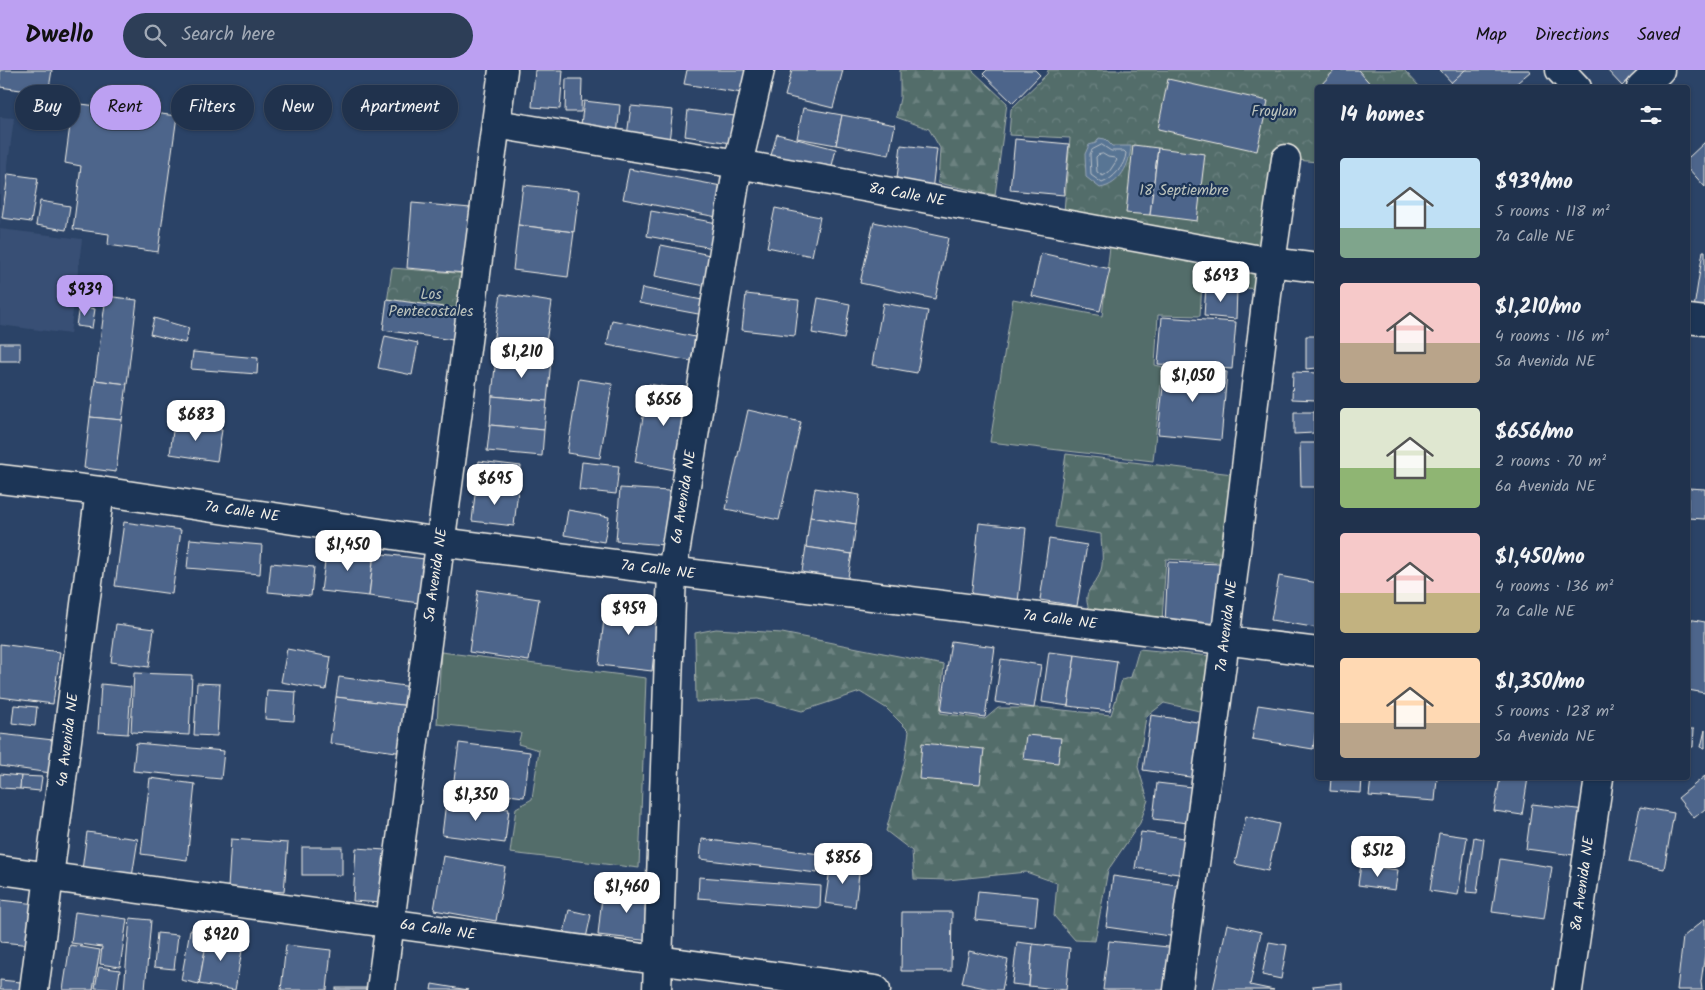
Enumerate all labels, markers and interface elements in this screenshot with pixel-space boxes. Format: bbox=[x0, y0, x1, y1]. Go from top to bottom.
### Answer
search box bbox=[123, 13, 473, 58]
text: Dwello bbox=[25, 16, 93, 55]
text: Search here bbox=[181, 20, 275, 50]
icon: search bbox=[141, 21, 169, 49]
text: Map bbox=[1475, 21, 1507, 50]
text: Directions bbox=[1535, 21, 1609, 50]
text: Saved bbox=[1637, 21, 1680, 50]
chip: Buy bbox=[15, 85, 80, 130]
chip: Rent bbox=[90, 85, 161, 130]
chip: Filters bbox=[171, 85, 254, 130]
chip: New bbox=[264, 85, 332, 130]
chip: Apartment bbox=[342, 85, 458, 130]
text: 14 homes bbox=[1340, 99, 1425, 132]
park label: Froylan bbox=[1251, 100, 1297, 124]
icon: filters bbox=[1637, 101, 1665, 129]
text: $939/mo bbox=[1495, 166, 1573, 199]
street label: 8a Calle NE bbox=[867, 176, 948, 214]
icon: home bbox=[1380, 178, 1440, 238]
park label: 18 Septiembre bbox=[1139, 179, 1229, 203]
text: 5 rooms · 118 m² bbox=[1495, 199, 1610, 224]
text: 7a Calle NE bbox=[1495, 224, 1575, 249]
pin: $693 bbox=[1191, 260, 1251, 303]
text: $693 bbox=[1204, 264, 1239, 289]
pin: $939 bbox=[55, 274, 115, 317]
text: $939 bbox=[68, 278, 102, 303]
park label: Los Pentecostales bbox=[389, 283, 474, 324]
text: $1,210/mo bbox=[1495, 291, 1581, 324]
icon: home bbox=[1380, 303, 1440, 363]
text: 4 rooms · 116 m² bbox=[1495, 324, 1609, 349]
pin: $1,210 bbox=[481, 336, 563, 379]
text: $1,210 bbox=[502, 340, 542, 365]
text: 5a Avenida NE bbox=[1495, 349, 1596, 374]
pin: $1,050 bbox=[1152, 360, 1234, 403]
text: $1,050 bbox=[1171, 364, 1215, 389]
pin: $656 bbox=[634, 384, 694, 427]
text: $656 bbox=[647, 388, 681, 413]
pin: $683 bbox=[166, 400, 226, 442]
text: $683 bbox=[178, 403, 214, 428]
text: $656/mo bbox=[1495, 416, 1574, 449]
icon: home bbox=[1380, 428, 1440, 488]
street label: 6a Avenida NE bbox=[665, 447, 703, 546]
text: 2 rooms · 70 m² bbox=[1495, 449, 1606, 474]
pin: $695 bbox=[465, 464, 525, 506]
text: $695 bbox=[478, 467, 512, 492]
text: 6a Avenida NE bbox=[1495, 474, 1596, 499]
street label: 7a Calle NE bbox=[203, 495, 282, 529]
street label: 5a Avenida NE bbox=[418, 525, 455, 623]
pin: $1,450 bbox=[307, 530, 389, 572]
text: $1,450 bbox=[326, 533, 370, 558]
text: $1,450/mo bbox=[1495, 541, 1585, 574]
icon: home bbox=[1380, 553, 1440, 613]
street label: 7a Calle NE bbox=[619, 554, 698, 587]
text: 4 rooms · 136 m² bbox=[1495, 574, 1613, 599]
street label: 7a Avenida NE bbox=[1209, 577, 1245, 674]
pin: $959 bbox=[599, 594, 659, 636]
text: $959 bbox=[612, 597, 646, 622]
text: 7a Calle NE bbox=[1495, 599, 1575, 624]
street label: 7a Calle NE bbox=[1021, 604, 1100, 637]
text: $1,350/mo bbox=[1495, 666, 1585, 699]
icon: home bbox=[1380, 678, 1440, 738]
street label: 4a Avenida NE bbox=[50, 690, 86, 788]
text: 5 rooms · 128 m² bbox=[1495, 699, 1614, 724]
text: 5a Avenida NE bbox=[1495, 724, 1596, 749]
pin: $1,350 bbox=[435, 780, 517, 822]
text: $1,350 bbox=[454, 783, 498, 808]
street label: 8a Avenida NE bbox=[1564, 834, 1602, 933]
pin: $512 bbox=[1348, 836, 1408, 878]
text: $512 bbox=[1362, 839, 1394, 864]
pin: $856 bbox=[813, 842, 873, 885]
text: $856 bbox=[825, 846, 861, 871]
pin: $1,460 bbox=[586, 872, 668, 914]
text: $1,460 bbox=[605, 875, 649, 900]
street label: 6a Calle NE bbox=[398, 913, 479, 947]
pin: $920 bbox=[191, 920, 251, 962]
text: $920 bbox=[203, 923, 239, 948]

